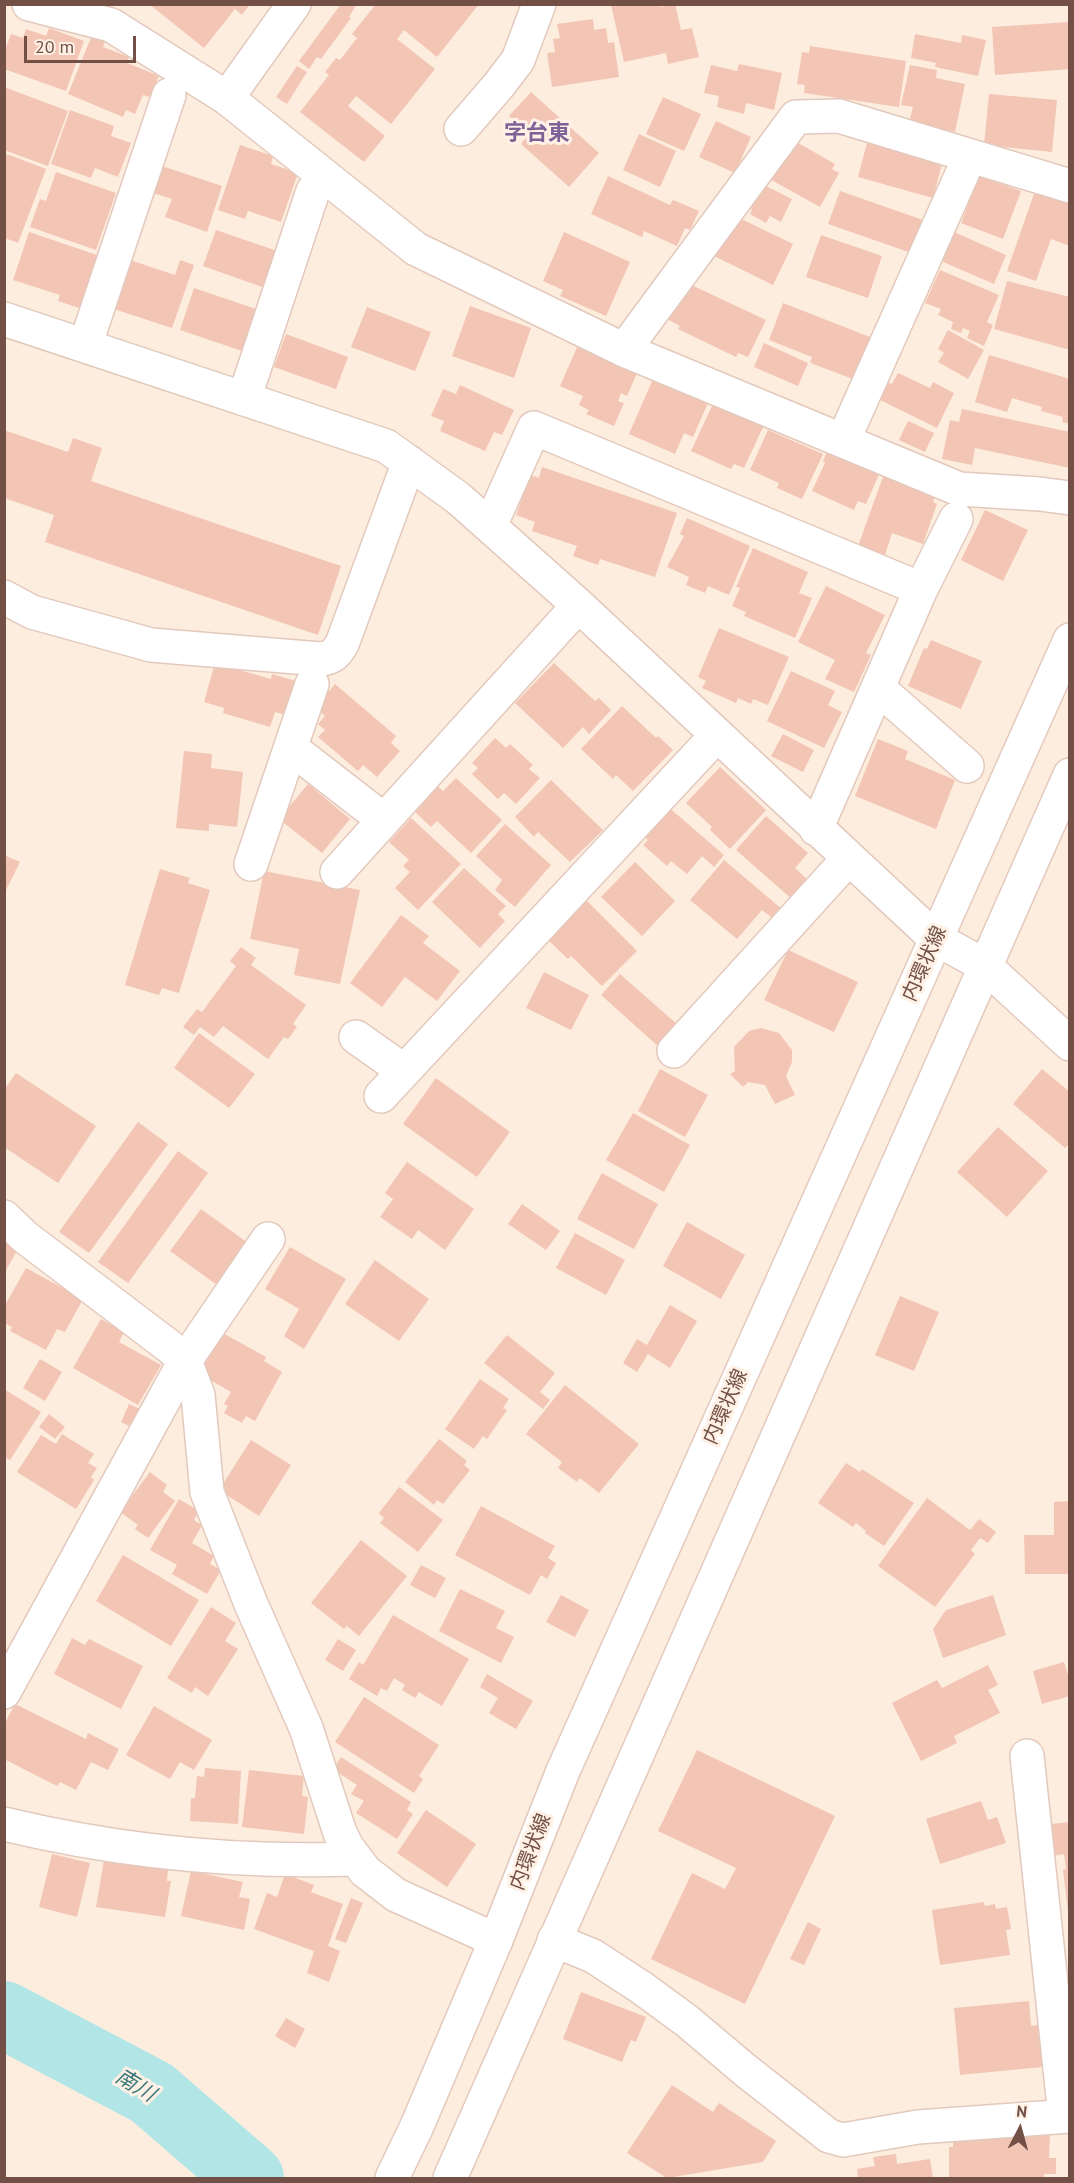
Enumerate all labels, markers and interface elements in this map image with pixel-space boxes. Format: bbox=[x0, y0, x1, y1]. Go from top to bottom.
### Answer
scale bar bbox=[27, 24, 140, 62]
text: 20 m bbox=[35, 35, 74, 58]
district label: 字台東 bbox=[504, 121, 570, 147]
street label: 内環状線 bbox=[898, 923, 952, 1005]
street label: 内環状線 bbox=[699, 1366, 753, 1448]
street label: 内環状線 bbox=[505, 1810, 557, 1894]
water label: 南川 bbox=[111, 2064, 159, 2108]
north arrow bbox=[990, 2099, 1050, 2159]
text: N bbox=[1016, 2101, 1028, 2122]

